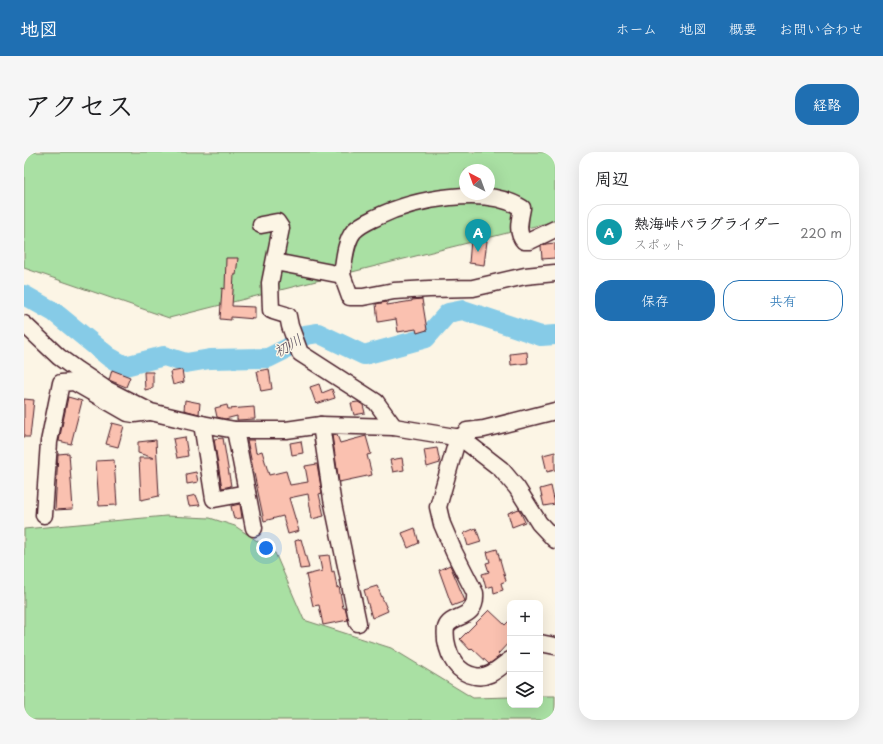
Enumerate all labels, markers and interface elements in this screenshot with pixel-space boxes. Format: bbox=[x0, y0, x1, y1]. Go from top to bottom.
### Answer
text: 地図 bbox=[20, 14, 58, 42]
text: ホーム bbox=[616, 18, 657, 39]
text: 地図 bbox=[679, 18, 707, 39]
text: 概要 bbox=[729, 18, 757, 39]
text: お問い合わせ bbox=[779, 18, 863, 39]
text: アクセス bbox=[24, 83, 134, 126]
button: 経路 bbox=[795, 84, 859, 125]
north arrow bbox=[459, 164, 495, 200]
text: 周辺 bbox=[595, 165, 629, 191]
text: 熱海峠パラグライダー bbox=[634, 211, 781, 234]
pin: A bbox=[465, 219, 491, 252]
text: A bbox=[604, 223, 614, 242]
text: 220 m bbox=[800, 223, 842, 242]
text: スポット bbox=[634, 234, 686, 253]
button: 保存 bbox=[595, 280, 715, 321]
button: 共有 bbox=[723, 280, 843, 321]
water label: 初川 bbox=[269, 327, 306, 362]
your location bbox=[256, 538, 276, 558]
map controls bbox=[507, 600, 543, 708]
button: + bbox=[507, 600, 543, 636]
button: − bbox=[507, 636, 543, 672]
button: layers bbox=[507, 672, 543, 708]

